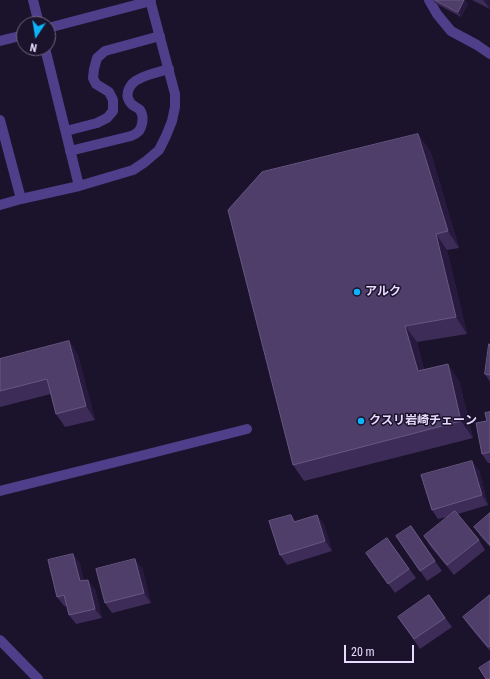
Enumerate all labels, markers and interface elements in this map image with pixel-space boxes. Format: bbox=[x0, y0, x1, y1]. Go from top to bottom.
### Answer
north arrow bbox=[16, 16, 56, 56]
text: N bbox=[29, 40, 38, 54]
place label: アルク bbox=[365, 285, 401, 299]
marker: アルク bbox=[352, 287, 362, 297]
place label: クスリ岩崎チェーン bbox=[369, 414, 477, 428]
marker: クスリ岩崎チェーン bbox=[356, 416, 366, 426]
scale bar bbox=[346, 637, 416, 663]
text: 20 m bbox=[351, 645, 375, 659]

